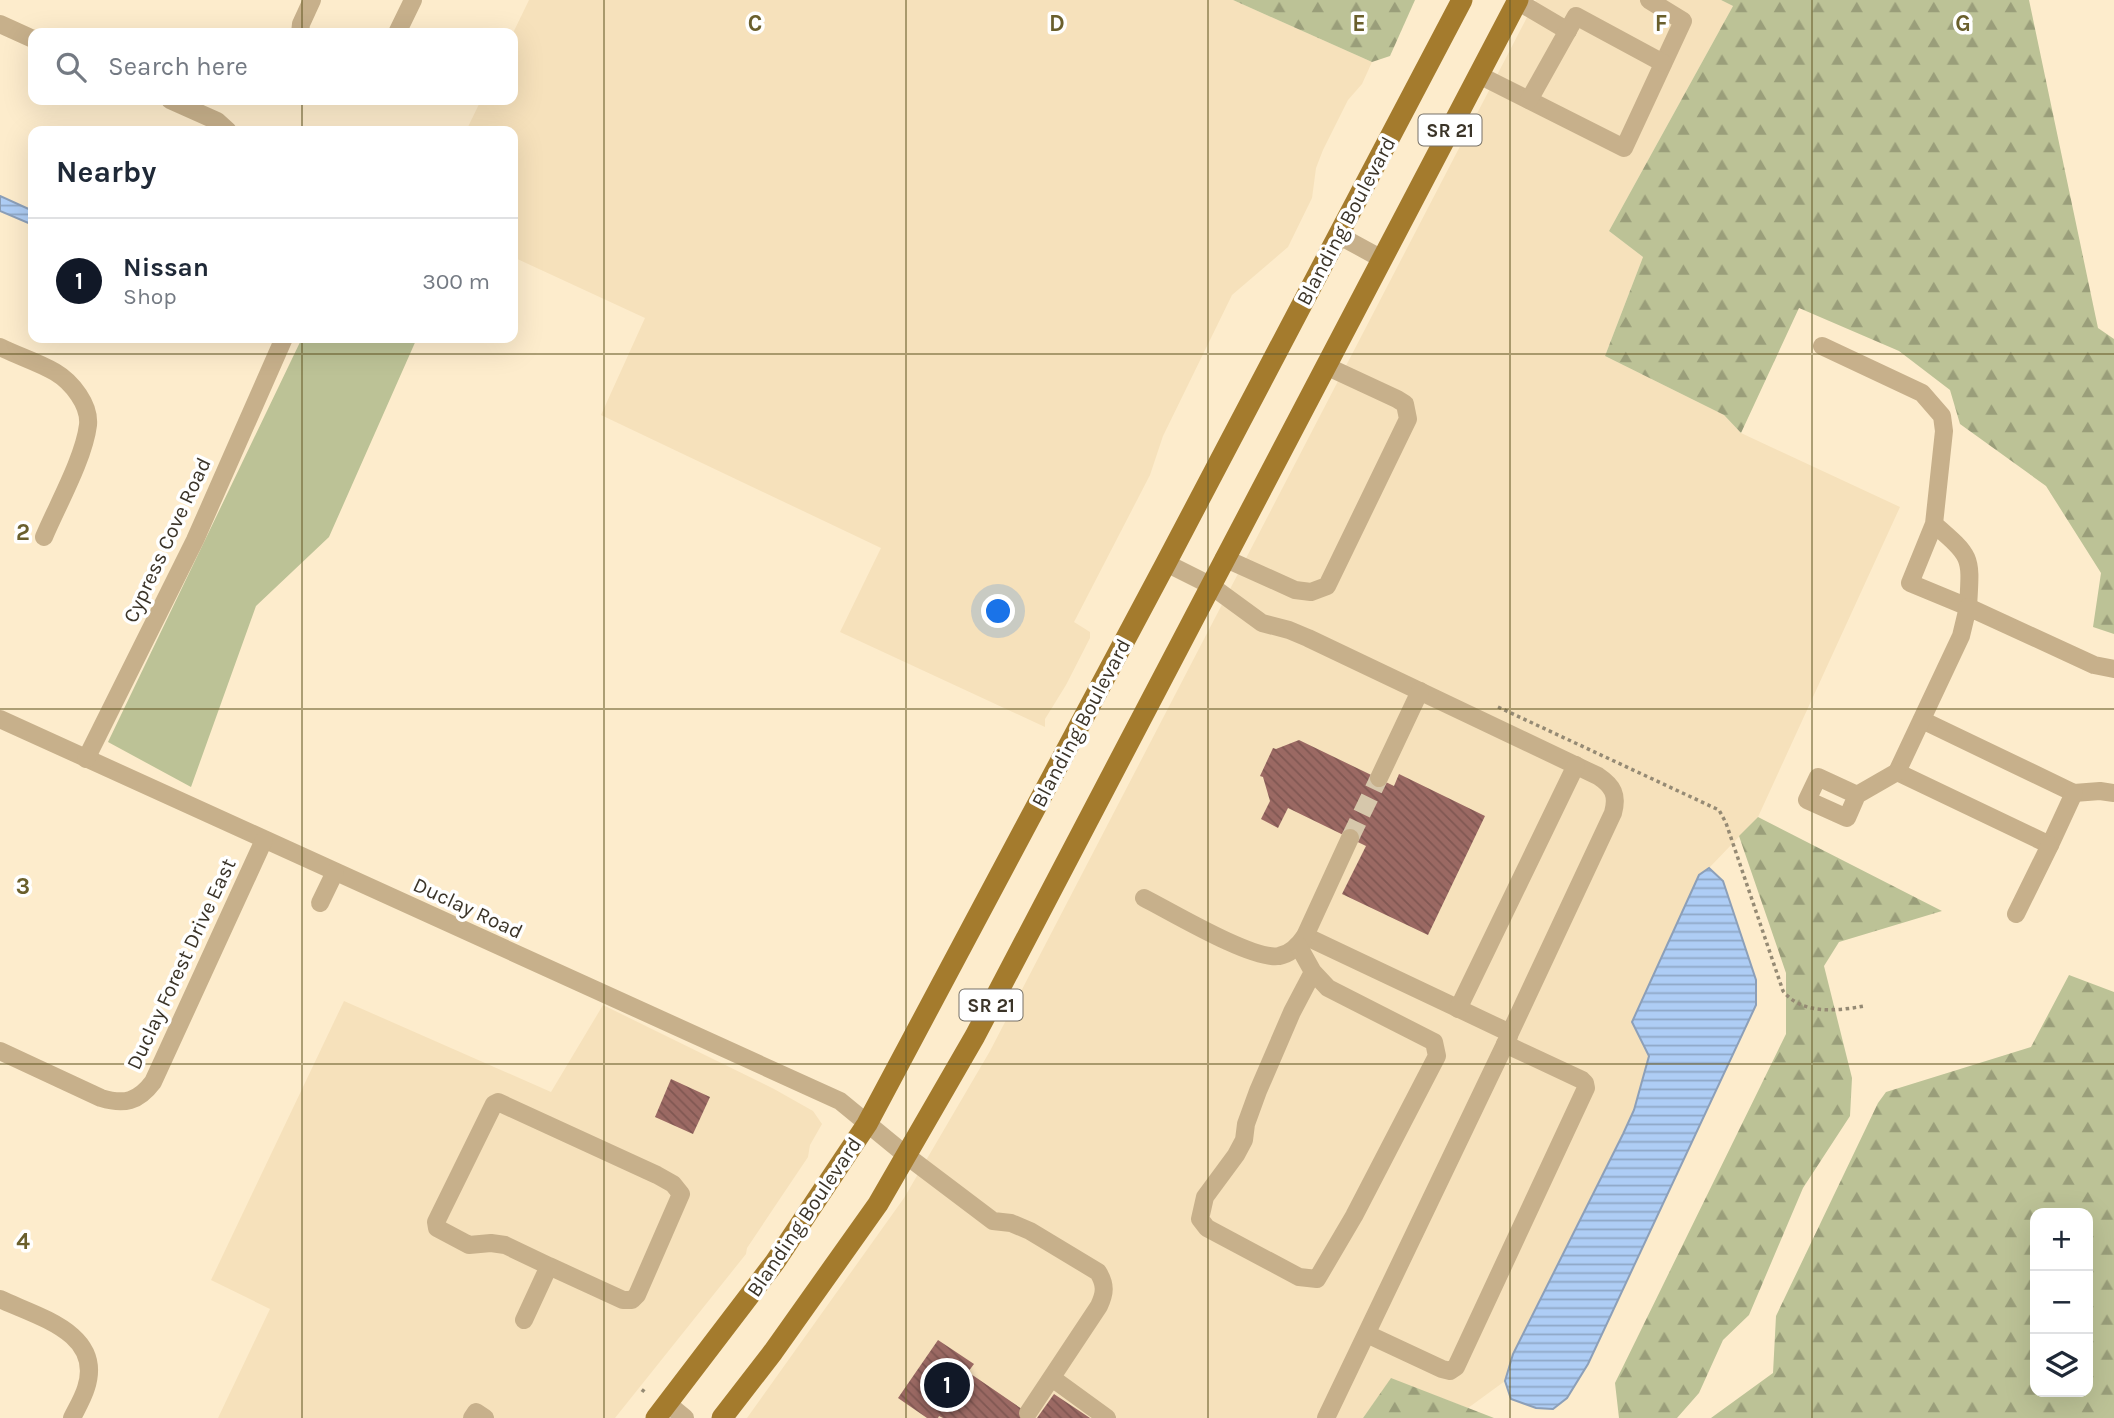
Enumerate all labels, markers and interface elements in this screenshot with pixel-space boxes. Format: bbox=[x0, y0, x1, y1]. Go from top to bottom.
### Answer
text: C bbox=[748, 10, 762, 37]
text: D bbox=[1049, 10, 1065, 37]
text: E bbox=[1352, 10, 1366, 37]
text: F bbox=[1655, 10, 1667, 37]
text: G bbox=[1955, 10, 1971, 37]
search box bbox=[28, 28, 518, 105]
icon: search bbox=[52, 48, 90, 86]
text: Search here bbox=[108, 51, 248, 82]
road number: SR 21 bbox=[1418, 114, 1482, 146]
street label: Blanding Boulevard bbox=[1291, 133, 1401, 309]
text: Nearby bbox=[56, 154, 156, 190]
text: Nissan bbox=[123, 252, 209, 283]
text: 1 bbox=[75, 268, 83, 295]
text: 300 m bbox=[422, 268, 490, 295]
text: Shop bbox=[123, 283, 177, 310]
street label: Cypress Cove Road bbox=[118, 454, 216, 626]
text: 2 bbox=[16, 519, 30, 546]
your location bbox=[981, 594, 1015, 628]
street label: Blanding Boulevard bbox=[1026, 635, 1136, 811]
street label: Duclay Forest Drive East bbox=[121, 855, 241, 1073]
street label: Duclay Road bbox=[409, 872, 527, 944]
text: 3 bbox=[16, 873, 30, 900]
road number: SR 21 bbox=[960, 990, 1023, 1021]
street label: Blanding Boulevard bbox=[742, 1133, 866, 1301]
map controls bbox=[2030, 1208, 2093, 1397]
button: + bbox=[2030, 1208, 2093, 1271]
text: 4 bbox=[16, 1228, 30, 1255]
button: − bbox=[2030, 1271, 2093, 1334]
button: layers bbox=[2030, 1334, 2093, 1397]
pin: 1 bbox=[924, 1359, 970, 1411]

